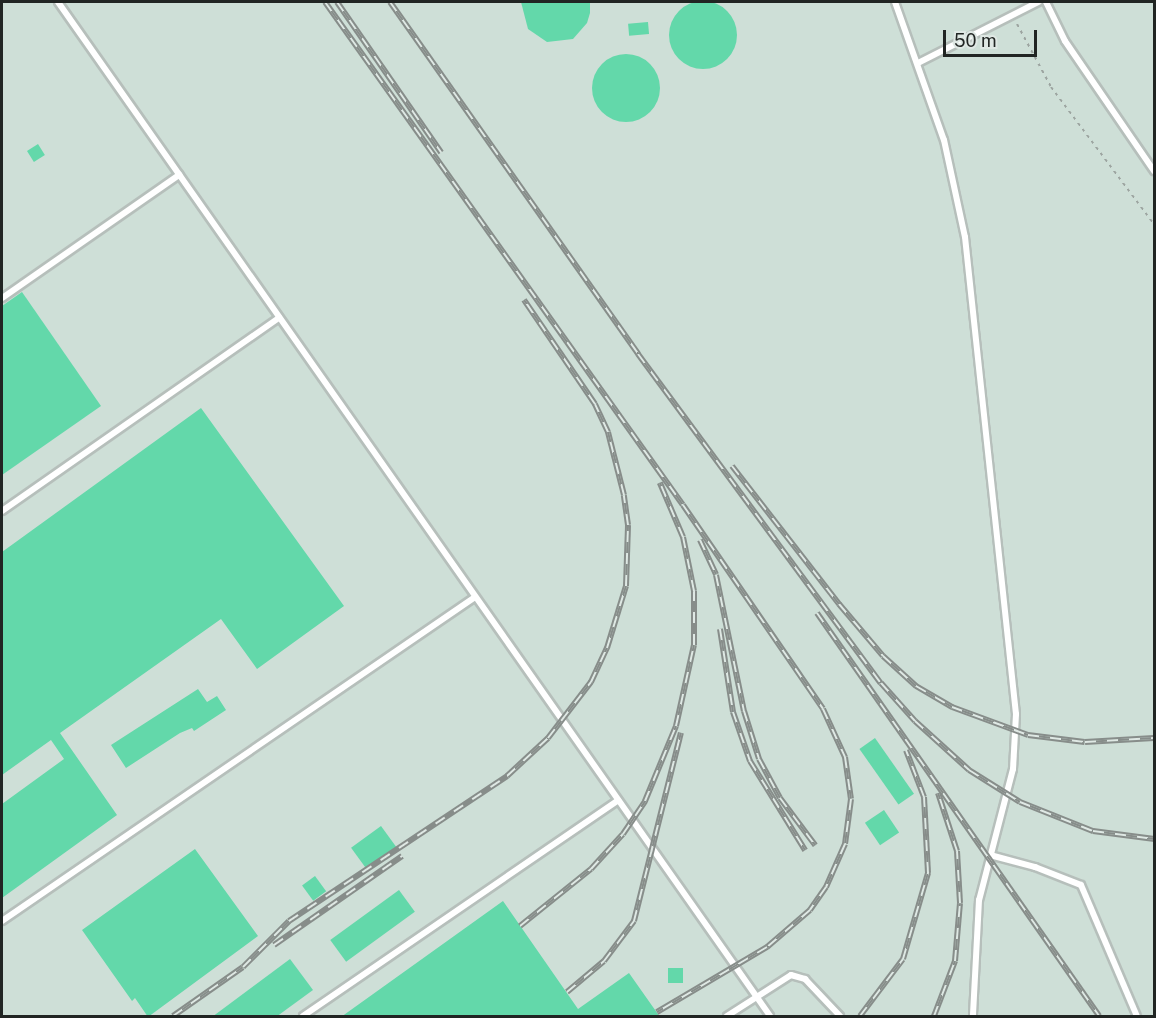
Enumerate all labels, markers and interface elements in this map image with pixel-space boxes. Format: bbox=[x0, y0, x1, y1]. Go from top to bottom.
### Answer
scale bar bbox=[946, 18, 1040, 56]
text: 50 m bbox=[954, 30, 997, 51]

